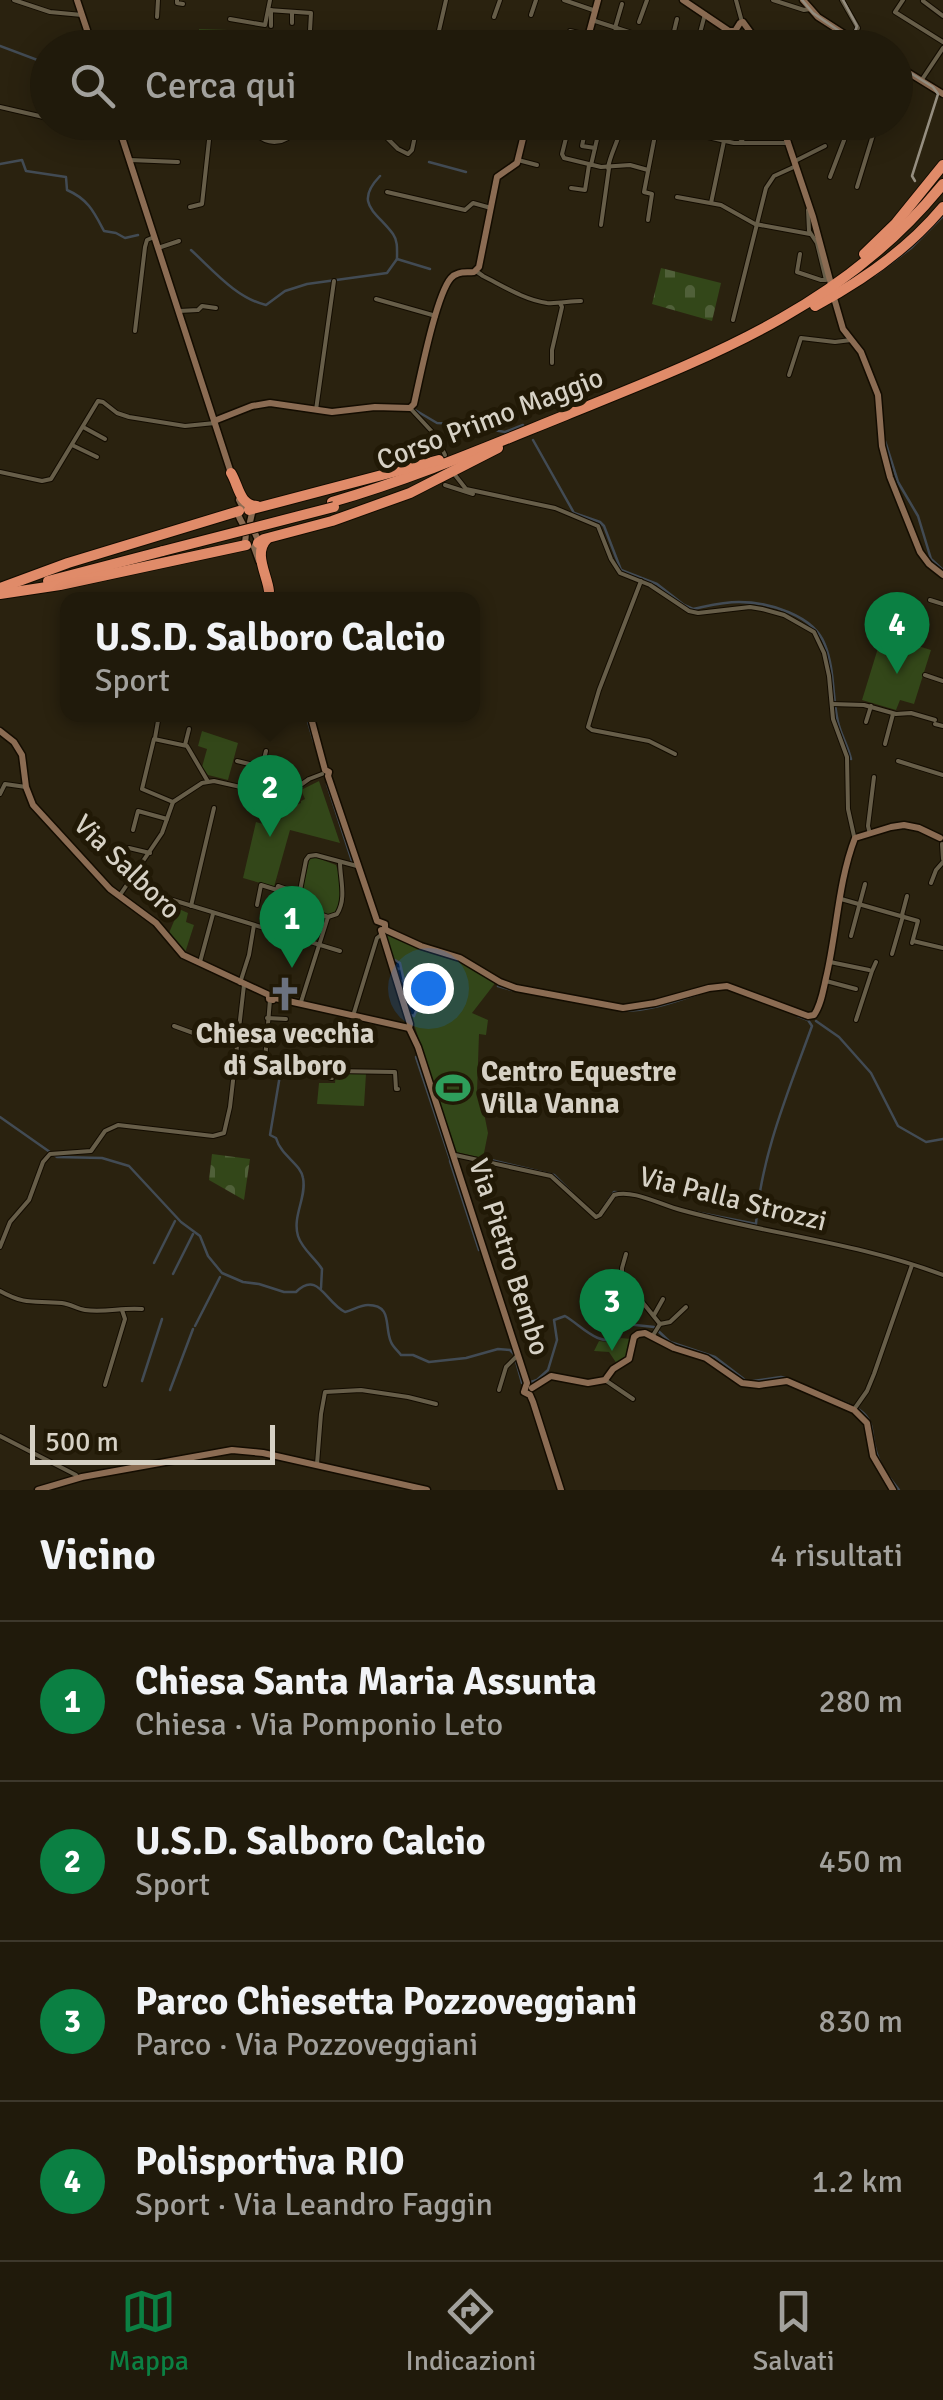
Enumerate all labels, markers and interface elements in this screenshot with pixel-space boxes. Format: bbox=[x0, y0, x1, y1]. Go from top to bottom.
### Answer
search box bbox=[30, 30, 913, 140]
icon: search bbox=[65, 58, 120, 113]
text: Cerca qui bbox=[145, 62, 297, 109]
street label: Corso Primo Maggio bbox=[372, 360, 608, 478]
popup bbox=[60, 592, 480, 722]
pin: 4 bbox=[864, 592, 930, 674]
text: U.S.D. Salboro Calcio bbox=[95, 614, 445, 661]
text: Sport bbox=[95, 661, 170, 700]
pin: 2 bbox=[238, 754, 302, 837]
street label: Via Salboro bbox=[66, 808, 188, 926]
pin: 1 bbox=[260, 886, 324, 968]
your location bbox=[403, 963, 454, 1014]
church icon: Chiesa vecchia di Salboro bbox=[266, 975, 304, 1013]
place label: Chiesa vecchia di Salboro bbox=[196, 1017, 374, 1083]
place label: Centro Equestre Villa Vanna bbox=[481, 1055, 677, 1121]
sports icon: Centro Equestre Villa Vanna bbox=[434, 1069, 472, 1107]
street label: Via Pietro Bembo bbox=[461, 1155, 557, 1359]
street label: Via Palla Strozzi bbox=[636, 1159, 830, 1239]
pin: 3 bbox=[580, 1268, 644, 1351]
scale bar bbox=[30, 1420, 275, 1464]
text: 500 m bbox=[45, 1425, 119, 1459]
text: Vicino bbox=[40, 1530, 156, 1581]
text: 4 risultati bbox=[770, 1536, 903, 1575]
text: Chiesa Santa Maria Assunta bbox=[135, 1658, 597, 1705]
text: 1 bbox=[64, 1682, 81, 1721]
text: 280 m bbox=[819, 1682, 903, 1721]
text: Chiesa · Via Pomponio Leto bbox=[135, 1705, 503, 1744]
text: U.S.D. Salboro Calcio bbox=[135, 1818, 486, 1865]
text: 2 bbox=[64, 1842, 81, 1881]
text: 450 m bbox=[819, 1842, 903, 1881]
text: Sport bbox=[135, 1865, 210, 1904]
text: Parco Chiesetta Pozzoveggiani bbox=[135, 1978, 637, 2025]
text: 3 bbox=[64, 2002, 81, 2041]
text: 830 m bbox=[819, 2002, 903, 2041]
text: Parco · Via Pozzoveggiani bbox=[135, 2025, 478, 2064]
text: Polisportiva RIO bbox=[135, 2138, 405, 2185]
text: 4 bbox=[64, 2162, 81, 2201]
text: 1.2 km bbox=[811, 2162, 903, 2201]
text: Sport · Via Leandro Faggin bbox=[135, 2185, 493, 2224]
tab: Mappa bbox=[108, 2284, 189, 2378]
tab: Indicazioni bbox=[406, 2284, 536, 2378]
tab: Salvati bbox=[753, 2284, 835, 2378]

